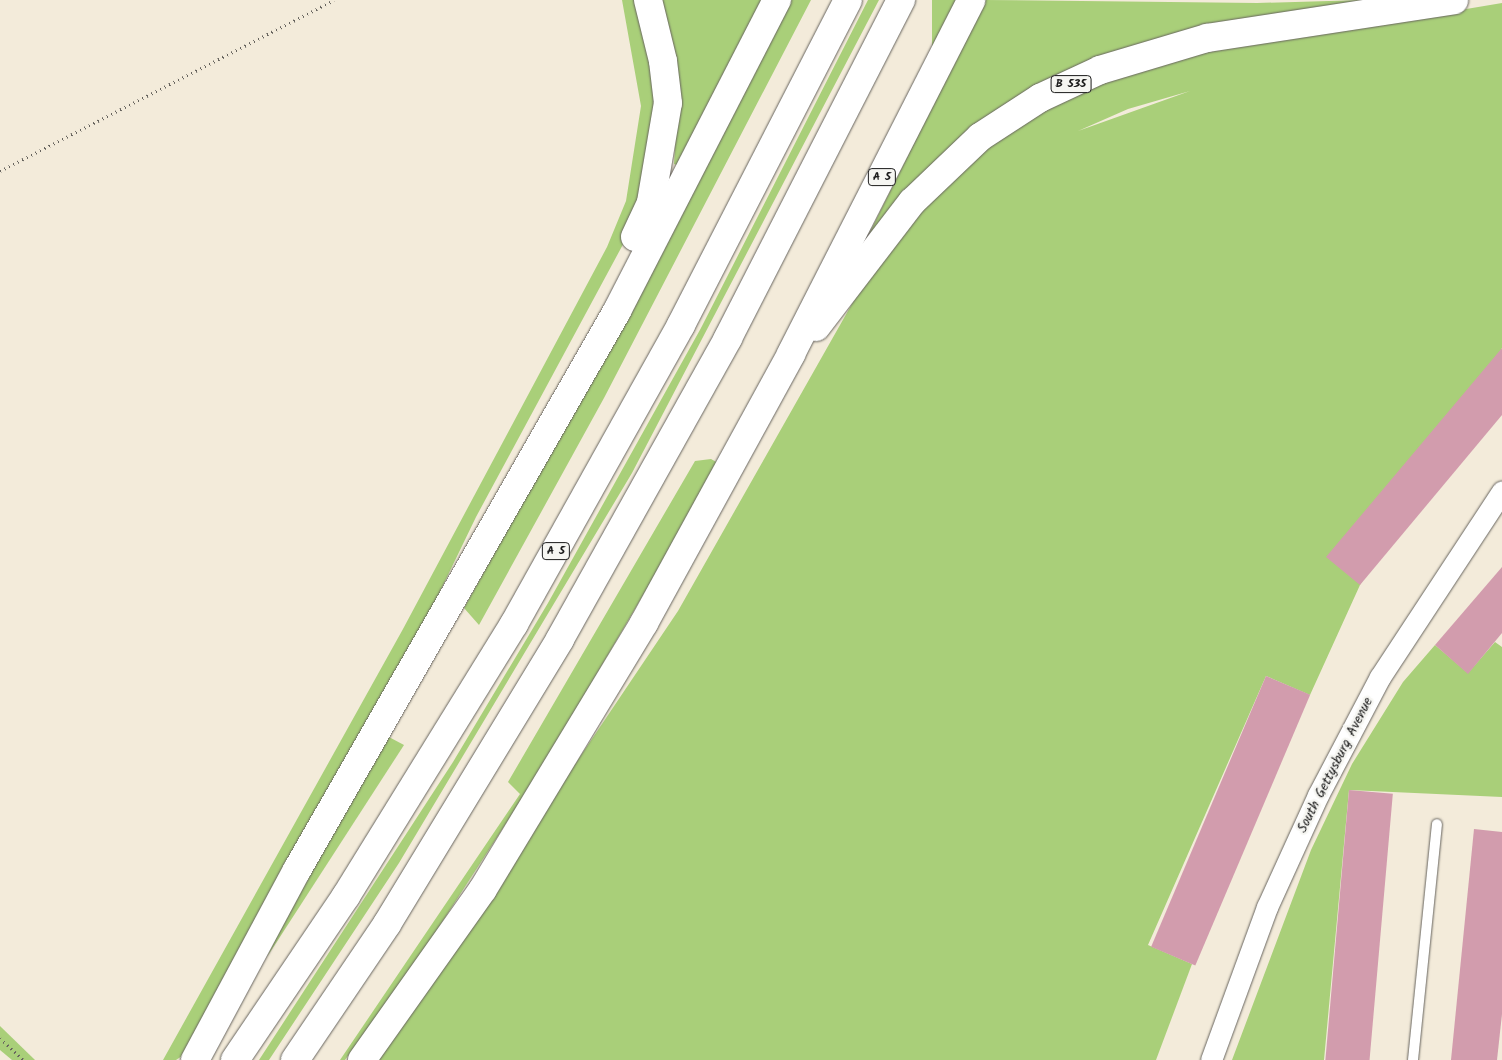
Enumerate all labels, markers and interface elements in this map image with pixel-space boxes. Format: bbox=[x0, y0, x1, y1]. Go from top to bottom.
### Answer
road number: B 535 bbox=[1050, 74, 1092, 94]
road number: A 5 bbox=[867, 168, 897, 186]
road number: A 5 bbox=[541, 542, 571, 560]
street label: South Gettysburg Avenue bbox=[1294, 695, 1376, 835]

